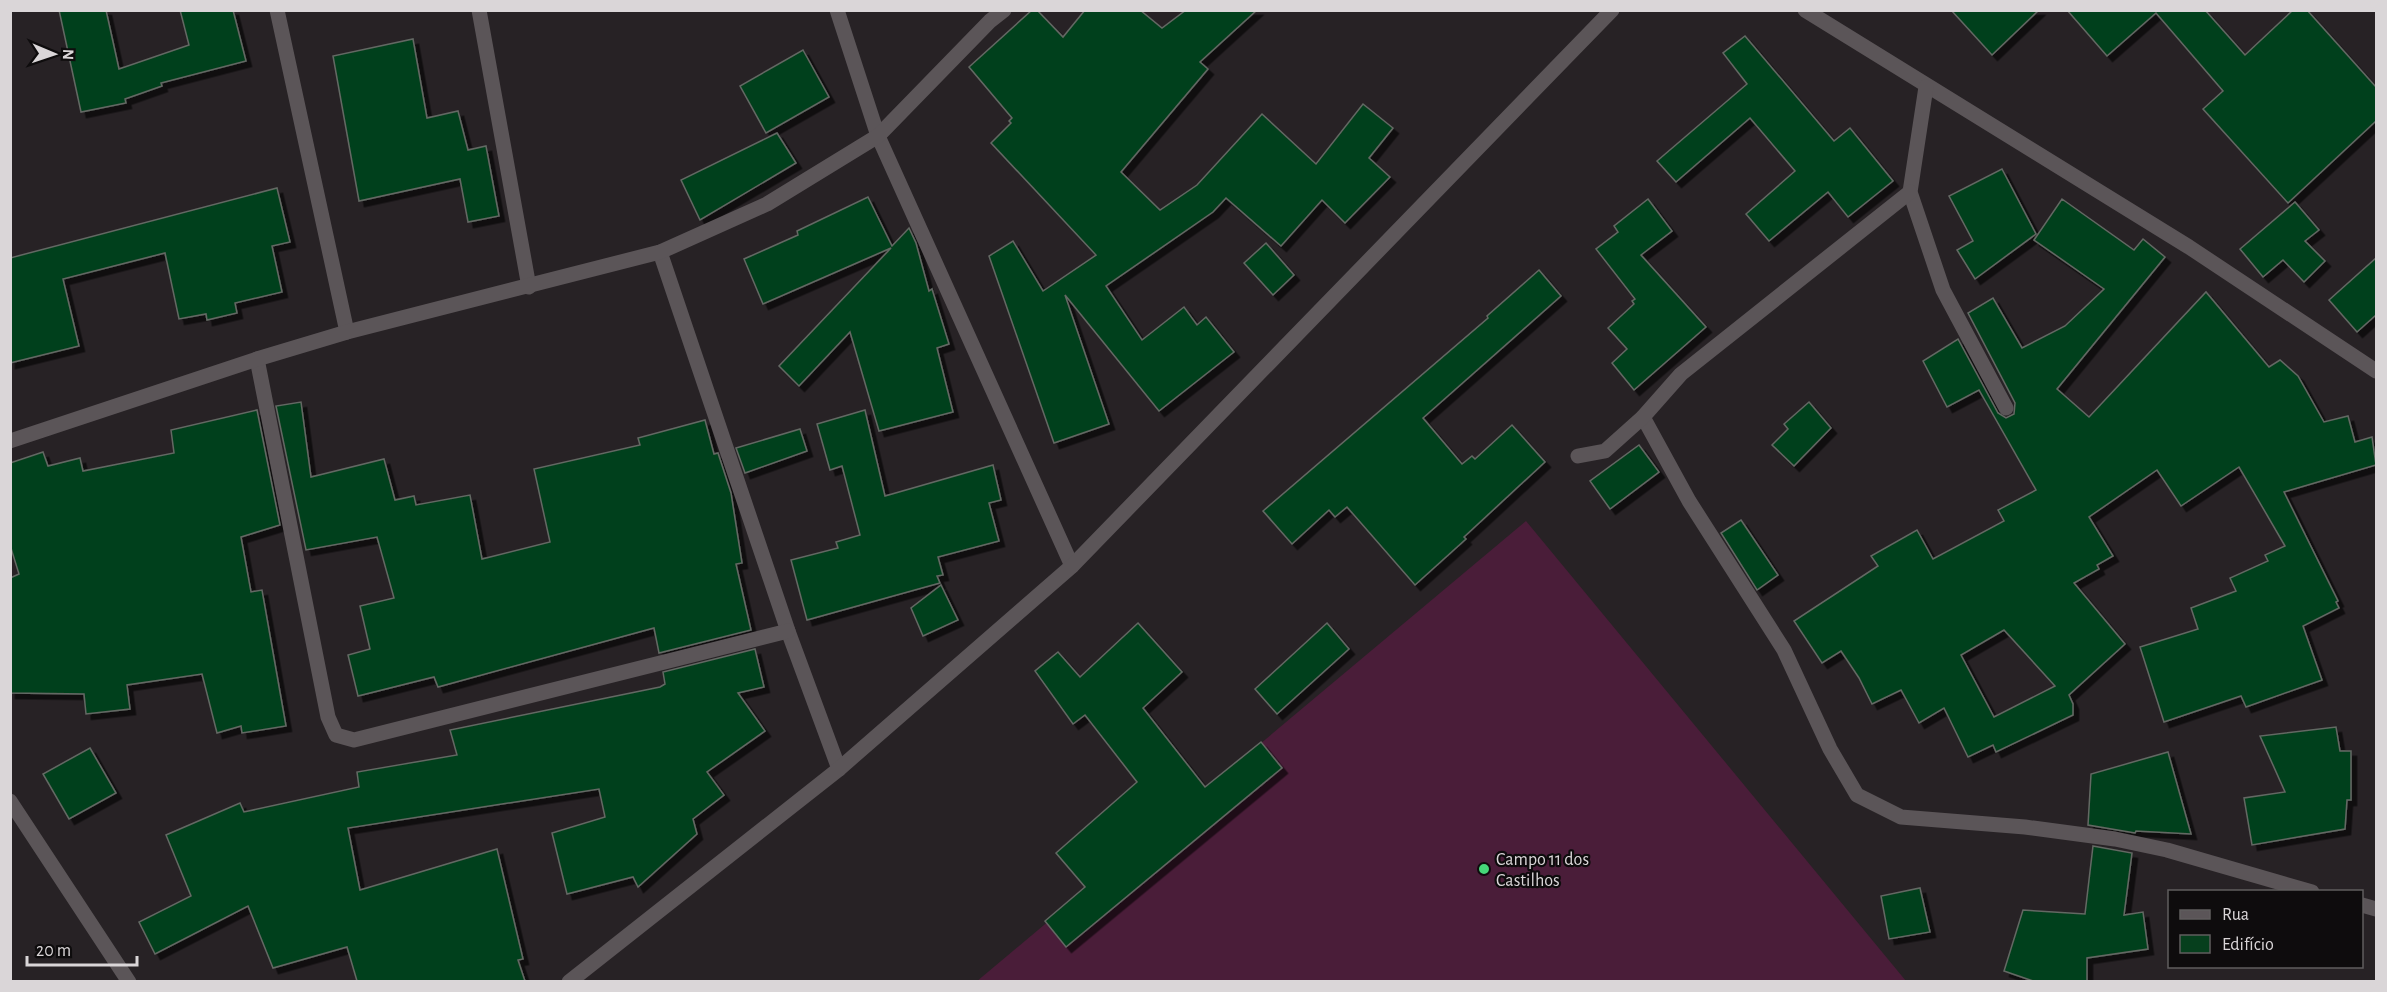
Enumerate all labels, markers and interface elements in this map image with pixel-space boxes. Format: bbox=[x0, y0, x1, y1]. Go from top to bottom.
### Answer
north arrow bbox=[24, 24, 84, 84]
text: N bbox=[60, 49, 76, 60]
place label: Campo 11 dos Castilhos bbox=[1496, 851, 1589, 890]
marker: Campo 11 dos Castilhos bbox=[1477, 862, 1491, 876]
legend bbox=[2168, 890, 2363, 968]
text: Rua bbox=[2222, 906, 2249, 924]
scale bar bbox=[27, 929, 136, 967]
text: Edifício bbox=[2222, 936, 2274, 954]
text: 20 m bbox=[36, 942, 71, 960]

